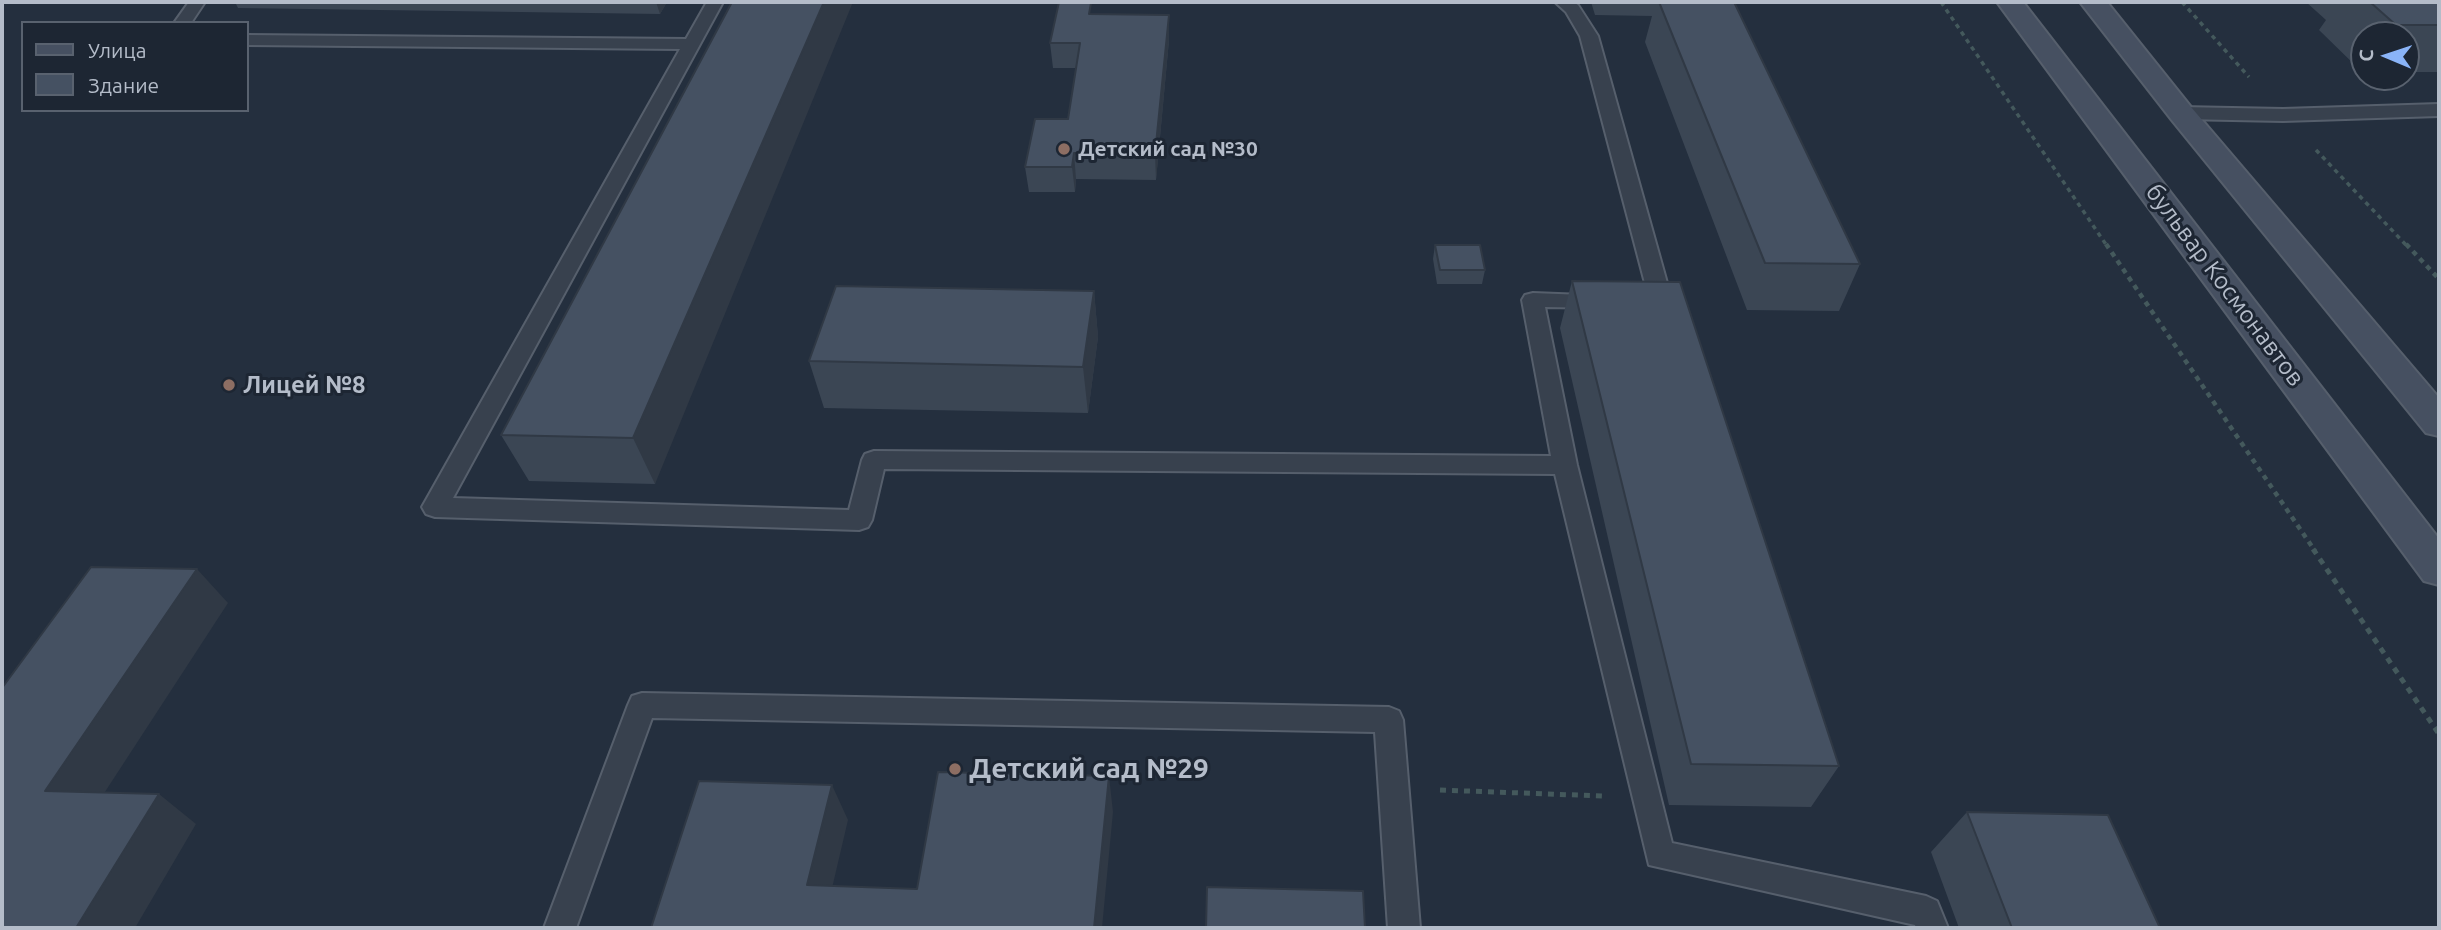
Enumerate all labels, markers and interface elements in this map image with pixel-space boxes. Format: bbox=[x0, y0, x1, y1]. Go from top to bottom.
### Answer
legend bbox=[21, 21, 248, 112]
north arrow bbox=[2350, 21, 2420, 91]
text: Улица bbox=[88, 38, 146, 62]
text: С bbox=[2355, 49, 2377, 62]
text: Здание bbox=[88, 73, 159, 97]
place label: Детский сад №30 bbox=[1078, 136, 1258, 162]
marker: Детский сад №30 bbox=[1056, 141, 1072, 157]
street label: бульвар Космонавтов bbox=[2140, 178, 2310, 392]
place label: Лицей №8 bbox=[243, 371, 365, 399]
marker: Лицей №8 bbox=[221, 377, 237, 393]
place label: Детский сад №29 bbox=[969, 752, 1209, 786]
marker: Детский сад №29 bbox=[947, 761, 963, 777]

